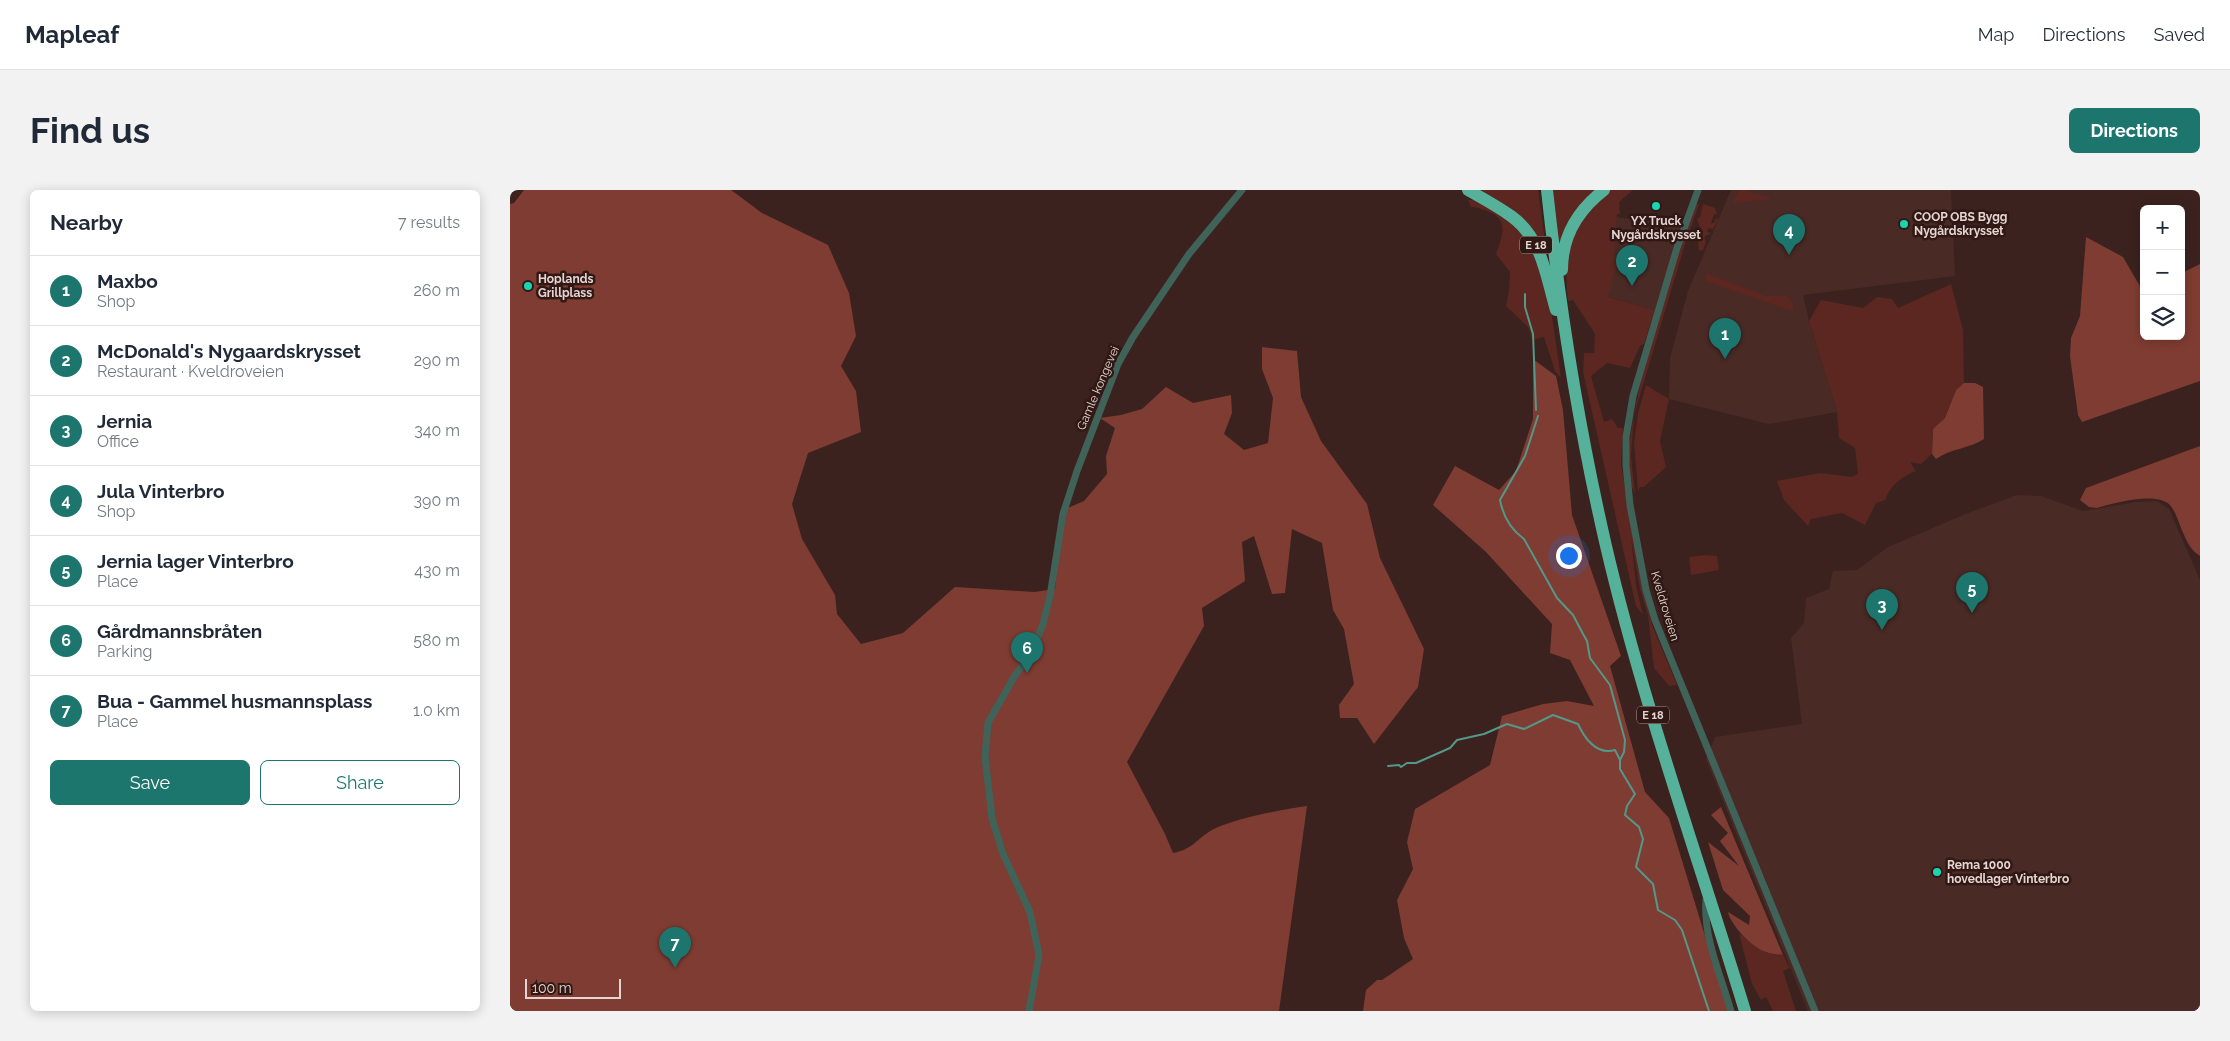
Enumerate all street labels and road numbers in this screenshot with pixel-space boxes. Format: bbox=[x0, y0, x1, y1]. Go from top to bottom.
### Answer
road number: E 18 bbox=[1520, 236, 1552, 254]
street label: Gamle kongevei bbox=[1074, 344, 1122, 432]
street label: Kveldroveien bbox=[1648, 569, 1682, 643]
road number: E 18 bbox=[1637, 706, 1669, 724]

